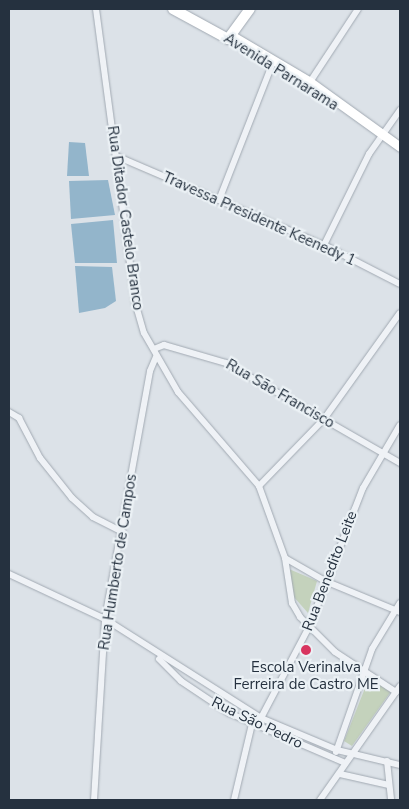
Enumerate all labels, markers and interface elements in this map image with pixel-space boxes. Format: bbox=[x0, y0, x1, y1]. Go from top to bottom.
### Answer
street label: Avenida Parnarama bbox=[220, 29, 342, 115]
street label: Rua Ditador Castelo Branco bbox=[103, 125, 147, 311]
street label: Travessa Presidente Keenedy 1 bbox=[160, 168, 358, 270]
street label: Rua São Francisco bbox=[223, 356, 337, 432]
street label: Rua Humberto de Campos bbox=[95, 473, 141, 651]
street label: Rua Benedito Leite bbox=[299, 508, 361, 634]
marker: Escola Verinalva Ferreira de Castro ME bbox=[300, 644, 312, 656]
place label: Escola Verinalva Ferreira de Castro ME bbox=[234, 658, 378, 693]
street label: Rua São Pedro bbox=[209, 693, 305, 753]

